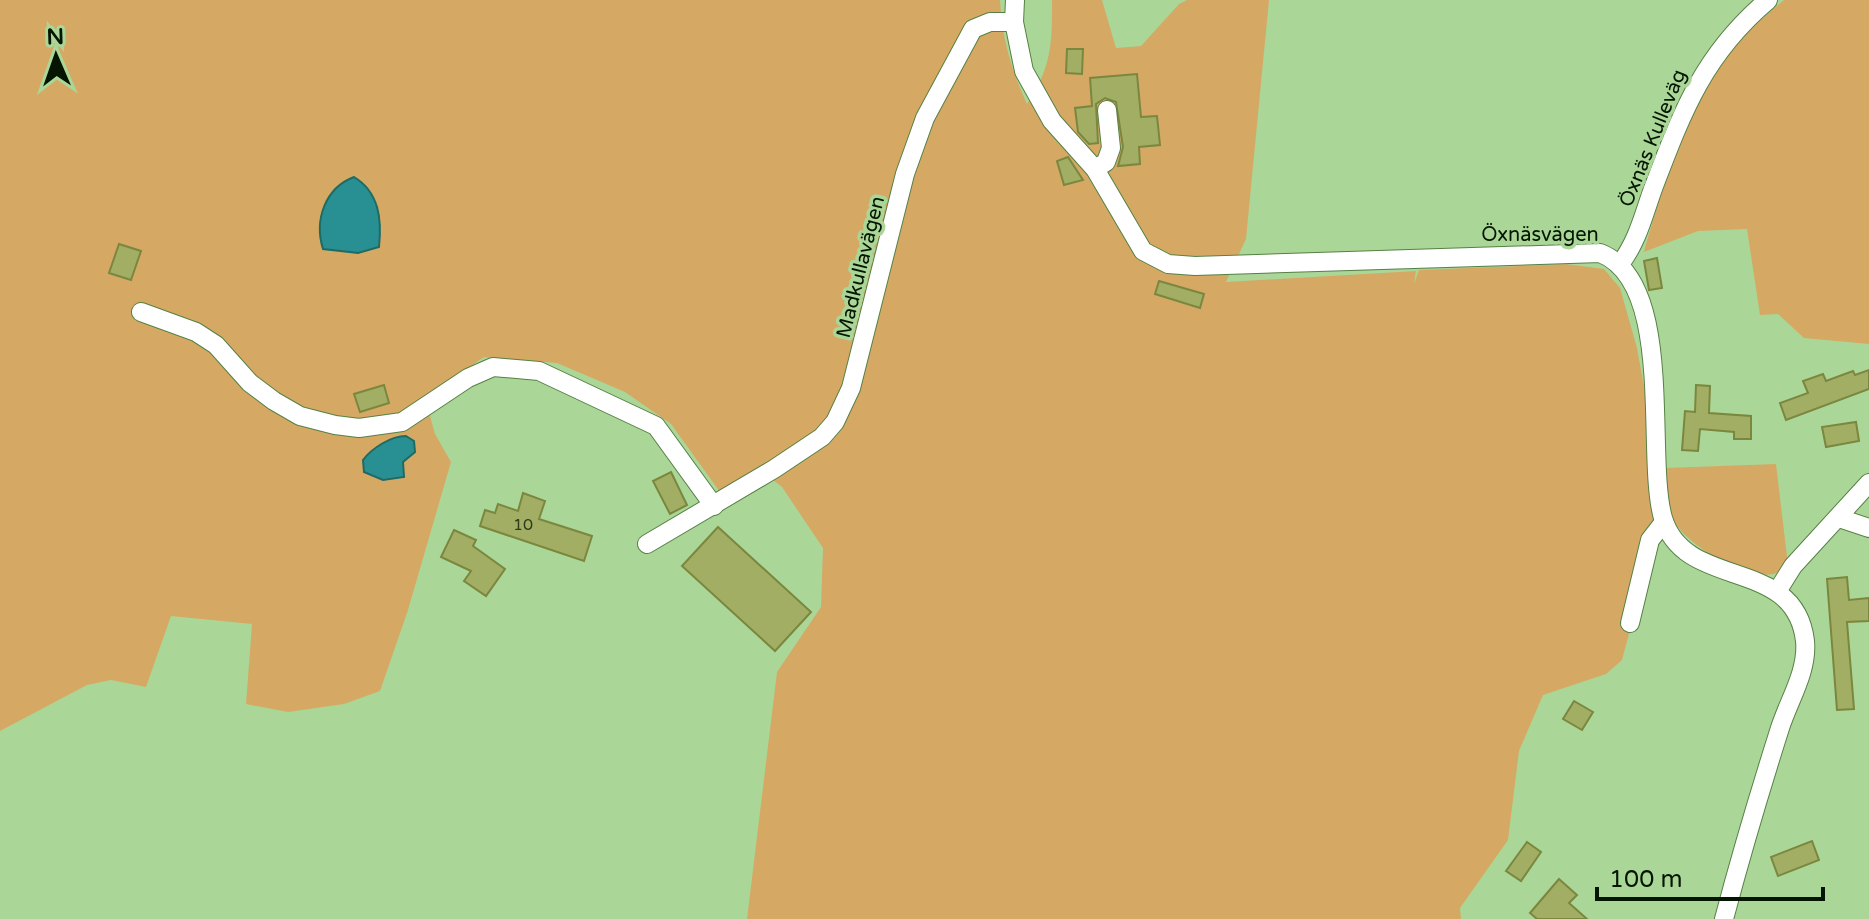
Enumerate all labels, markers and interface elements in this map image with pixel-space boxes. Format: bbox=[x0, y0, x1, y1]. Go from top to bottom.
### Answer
north arrow bbox=[16, 16, 96, 96]
text: N bbox=[46, 24, 65, 50]
street label: Öxnäs Kulleväg bbox=[1614, 66, 1691, 211]
street label: Madkullavägen bbox=[832, 194, 890, 341]
street label: Öxnäsvägen bbox=[1481, 222, 1599, 247]
house number: 10 bbox=[513, 515, 533, 535]
scale bar bbox=[1597, 851, 1823, 901]
text: 100 m bbox=[1609, 865, 1683, 894]

